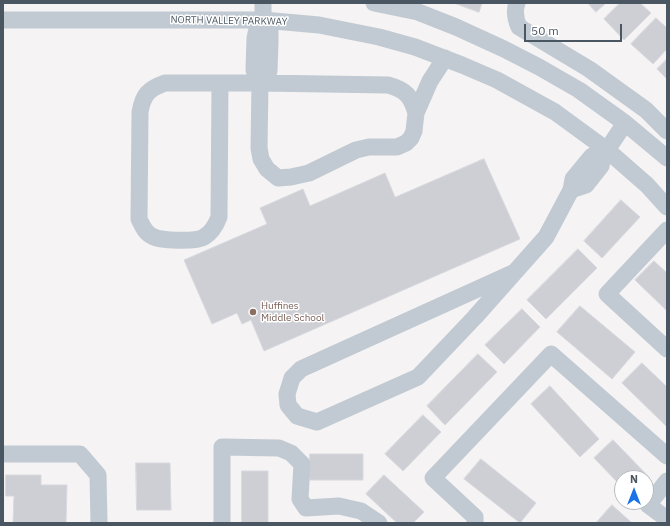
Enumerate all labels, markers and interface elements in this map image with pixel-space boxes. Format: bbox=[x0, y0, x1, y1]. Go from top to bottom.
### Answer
street label: NORTH VALLEY PARKWAY bbox=[170, 14, 288, 28]
scale bar bbox=[526, 16, 624, 42]
text: 50 m bbox=[531, 23, 559, 38]
place label: Huffines Middle School bbox=[261, 300, 324, 324]
marker: Huffines Middle School bbox=[248, 307, 258, 317]
north arrow bbox=[614, 470, 654, 510]
text: N bbox=[630, 472, 638, 486]

